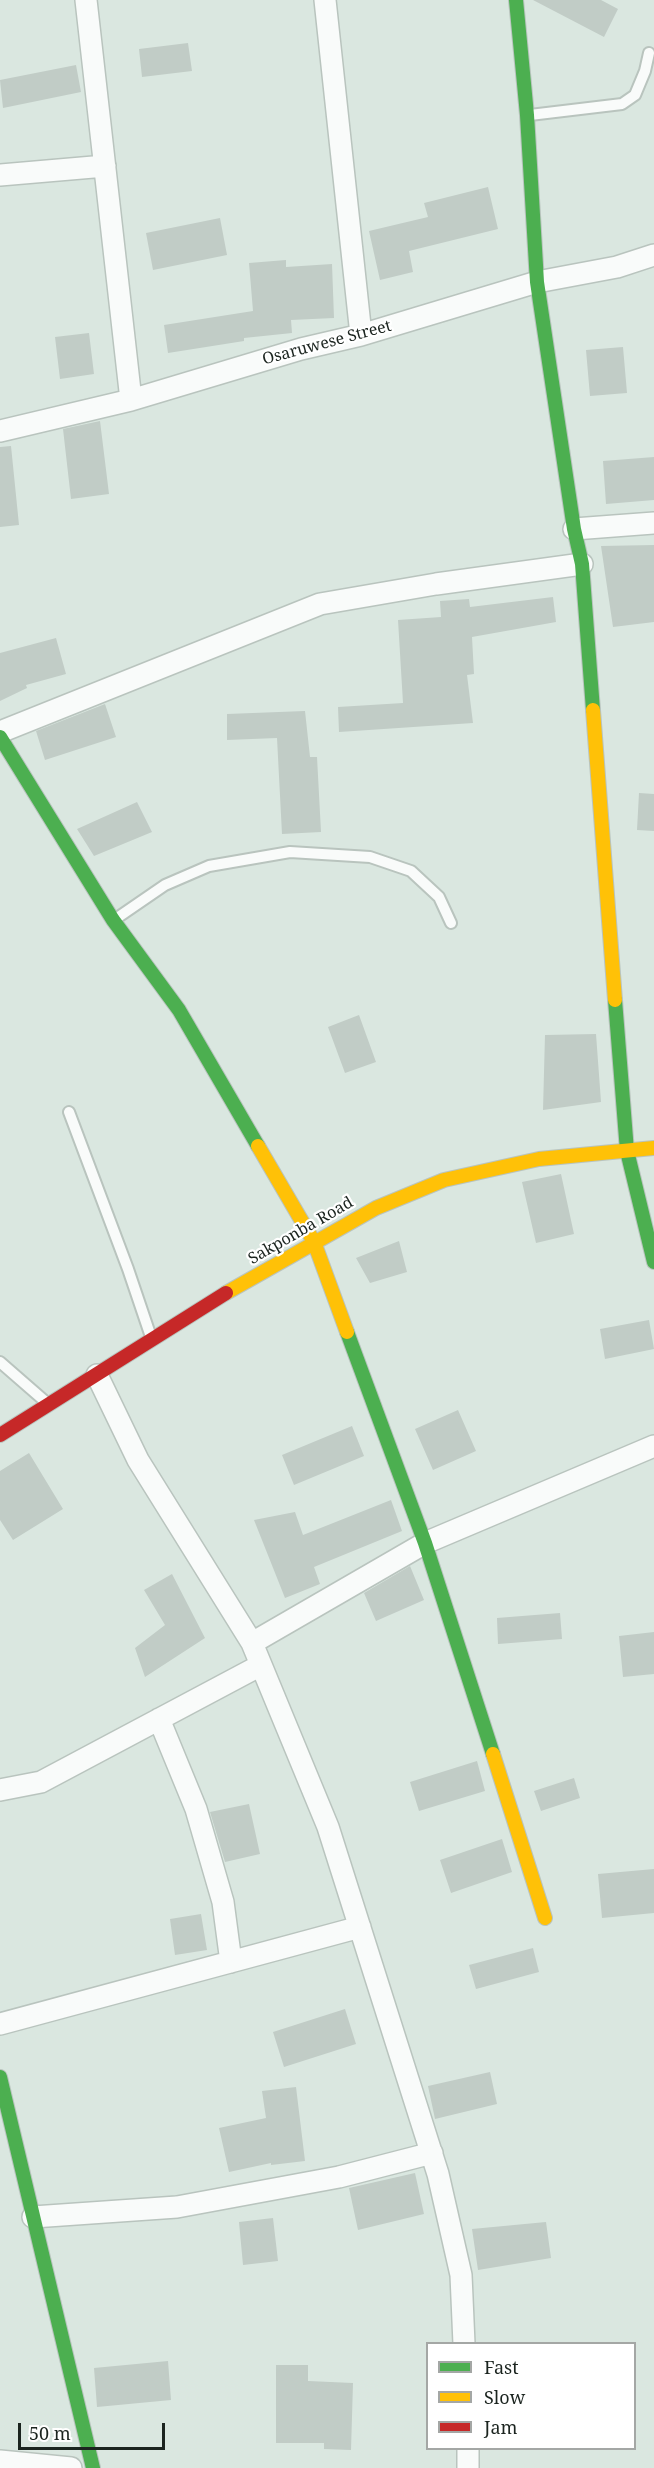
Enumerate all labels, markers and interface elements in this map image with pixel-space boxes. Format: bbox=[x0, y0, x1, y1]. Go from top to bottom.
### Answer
street label: Osaruwese Street bbox=[260, 317, 394, 369]
street label: Sakponba Road bbox=[245, 1193, 357, 1269]
legend bbox=[426, 2342, 636, 2450]
text: Fast bbox=[484, 2355, 519, 2379]
text: Slow bbox=[484, 2385, 525, 2409]
scale bar bbox=[21, 2411, 168, 2449]
text: Jam bbox=[484, 2415, 518, 2439]
text: 50 m bbox=[29, 2421, 71, 2445]

